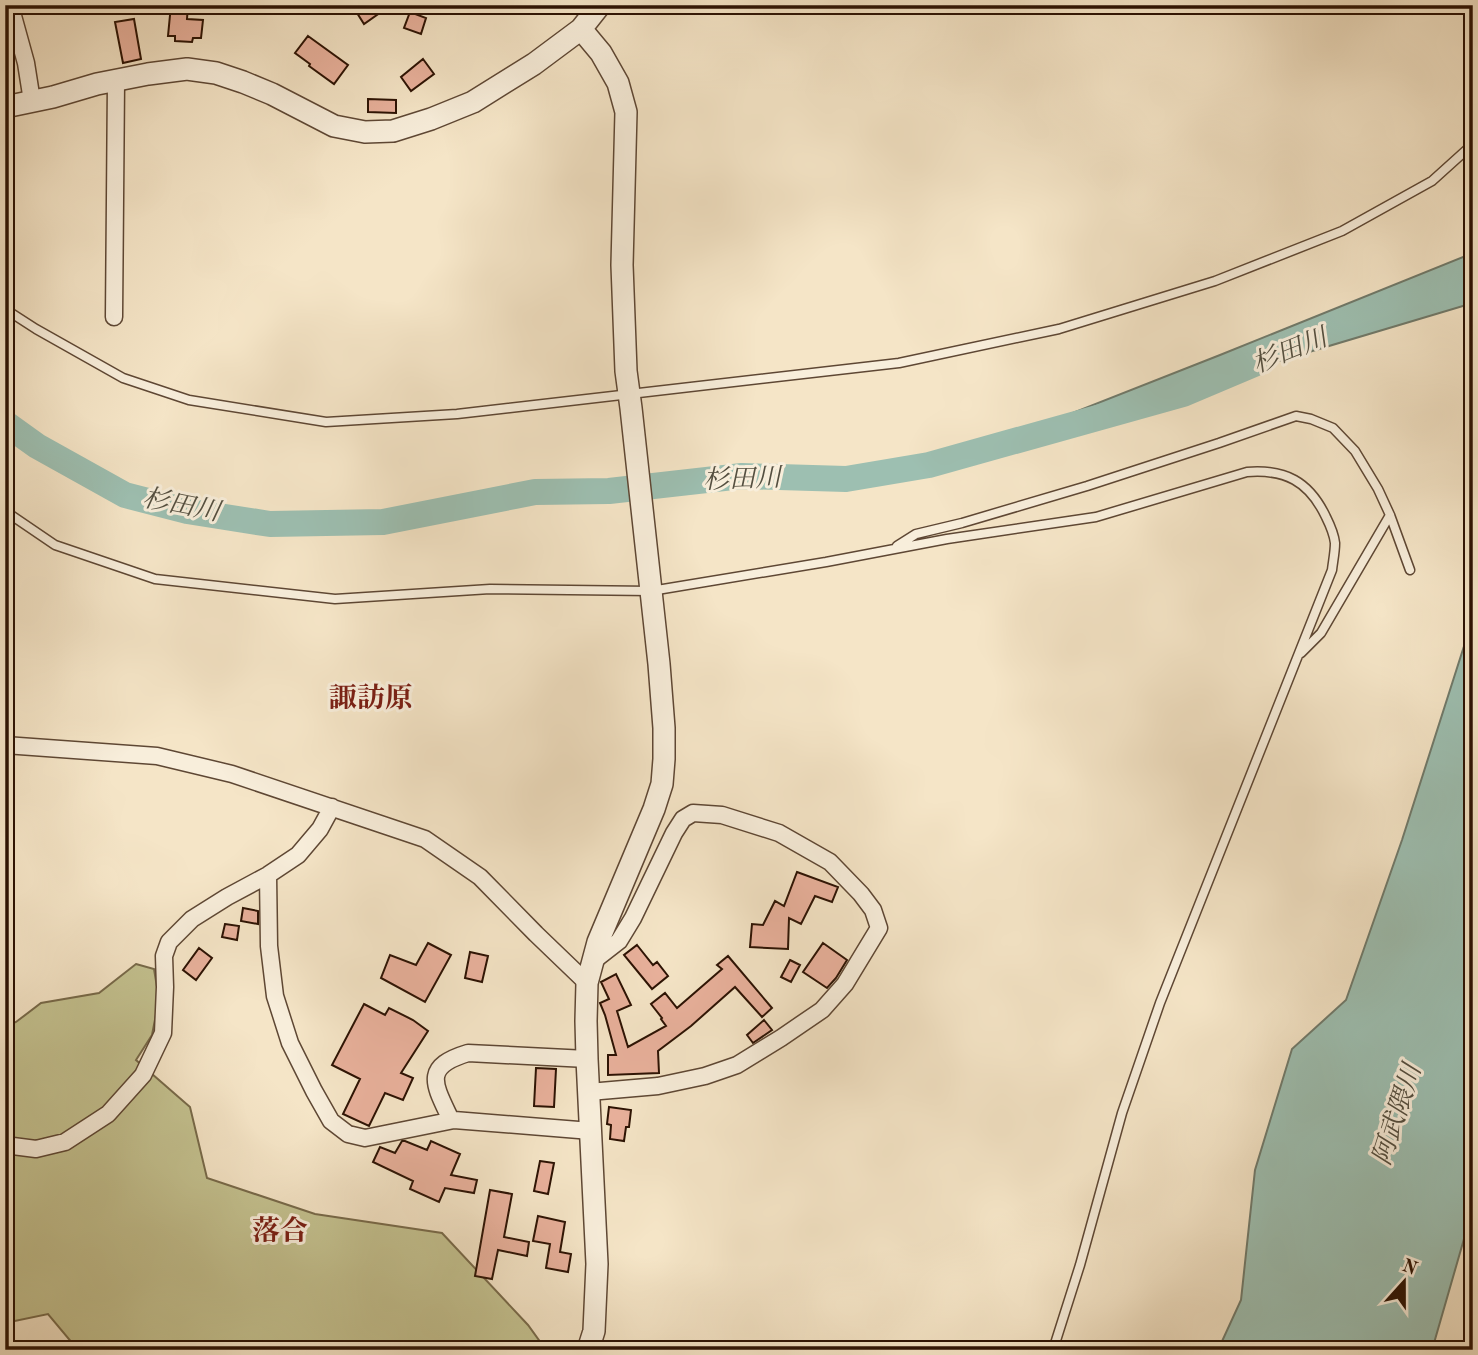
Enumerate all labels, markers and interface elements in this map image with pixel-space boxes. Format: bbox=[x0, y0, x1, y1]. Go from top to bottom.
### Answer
water label: 杉田川 bbox=[1248, 322, 1334, 379]
water label: 杉田川 bbox=[702, 464, 784, 494]
water label: 杉田川 bbox=[140, 484, 225, 527]
district label: 諏訪原 bbox=[329, 683, 413, 714]
water label: 阿武隈川 bbox=[1368, 1058, 1427, 1168]
district label: 落合 bbox=[252, 1216, 308, 1247]
north arrow bbox=[1370, 1246, 1440, 1316]
text: N bbox=[1399, 1257, 1420, 1280]

